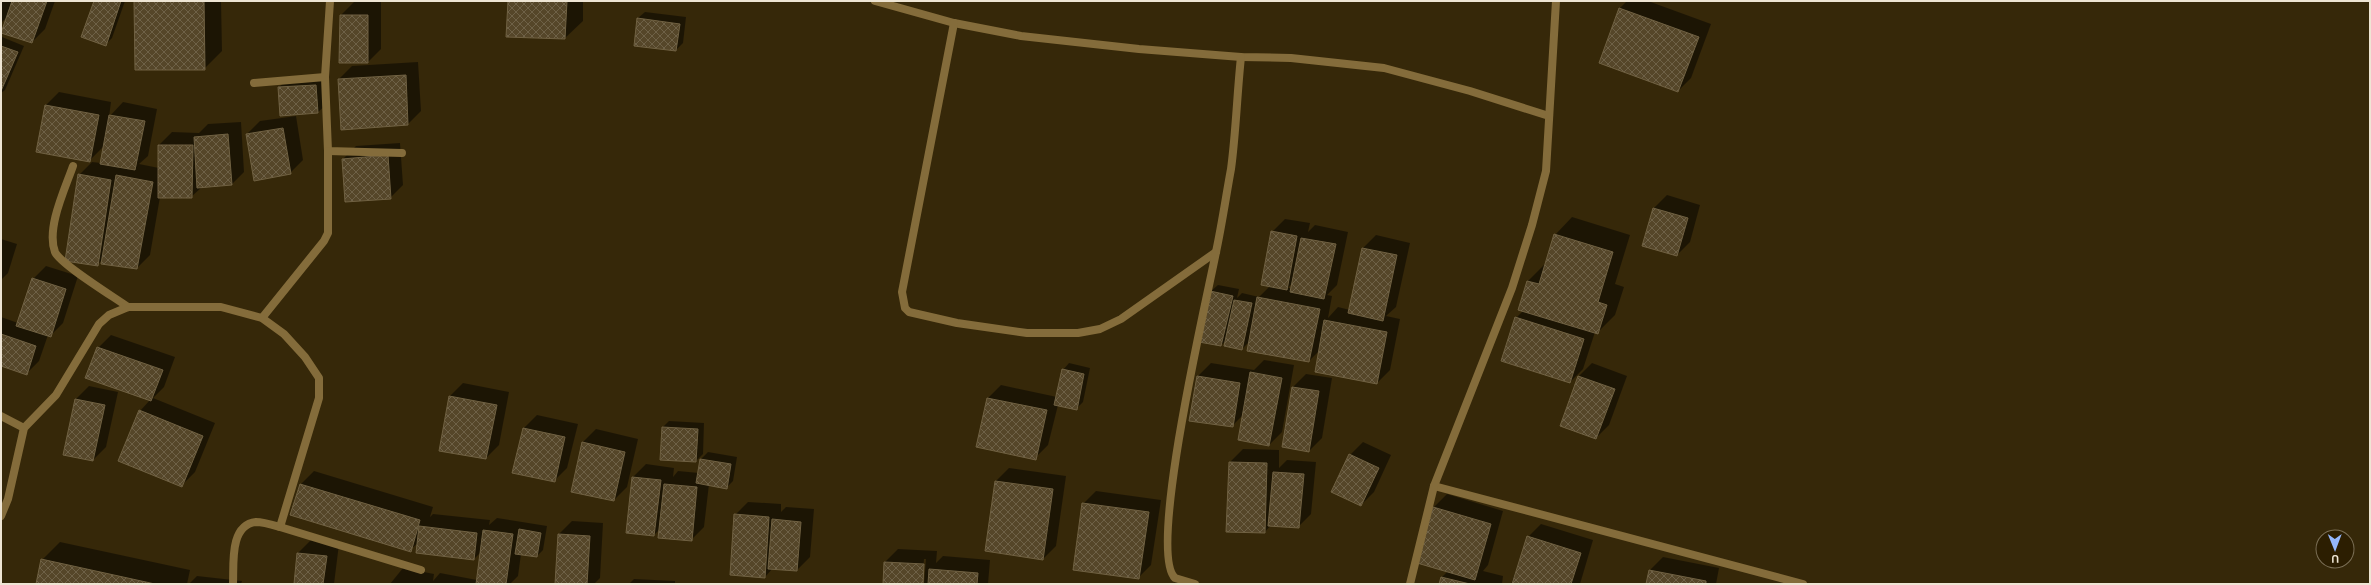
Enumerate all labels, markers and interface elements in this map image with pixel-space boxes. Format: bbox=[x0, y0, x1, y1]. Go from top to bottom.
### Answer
north arrow bbox=[2315, 529, 2355, 569]
text: U bbox=[2331, 552, 2339, 565]

